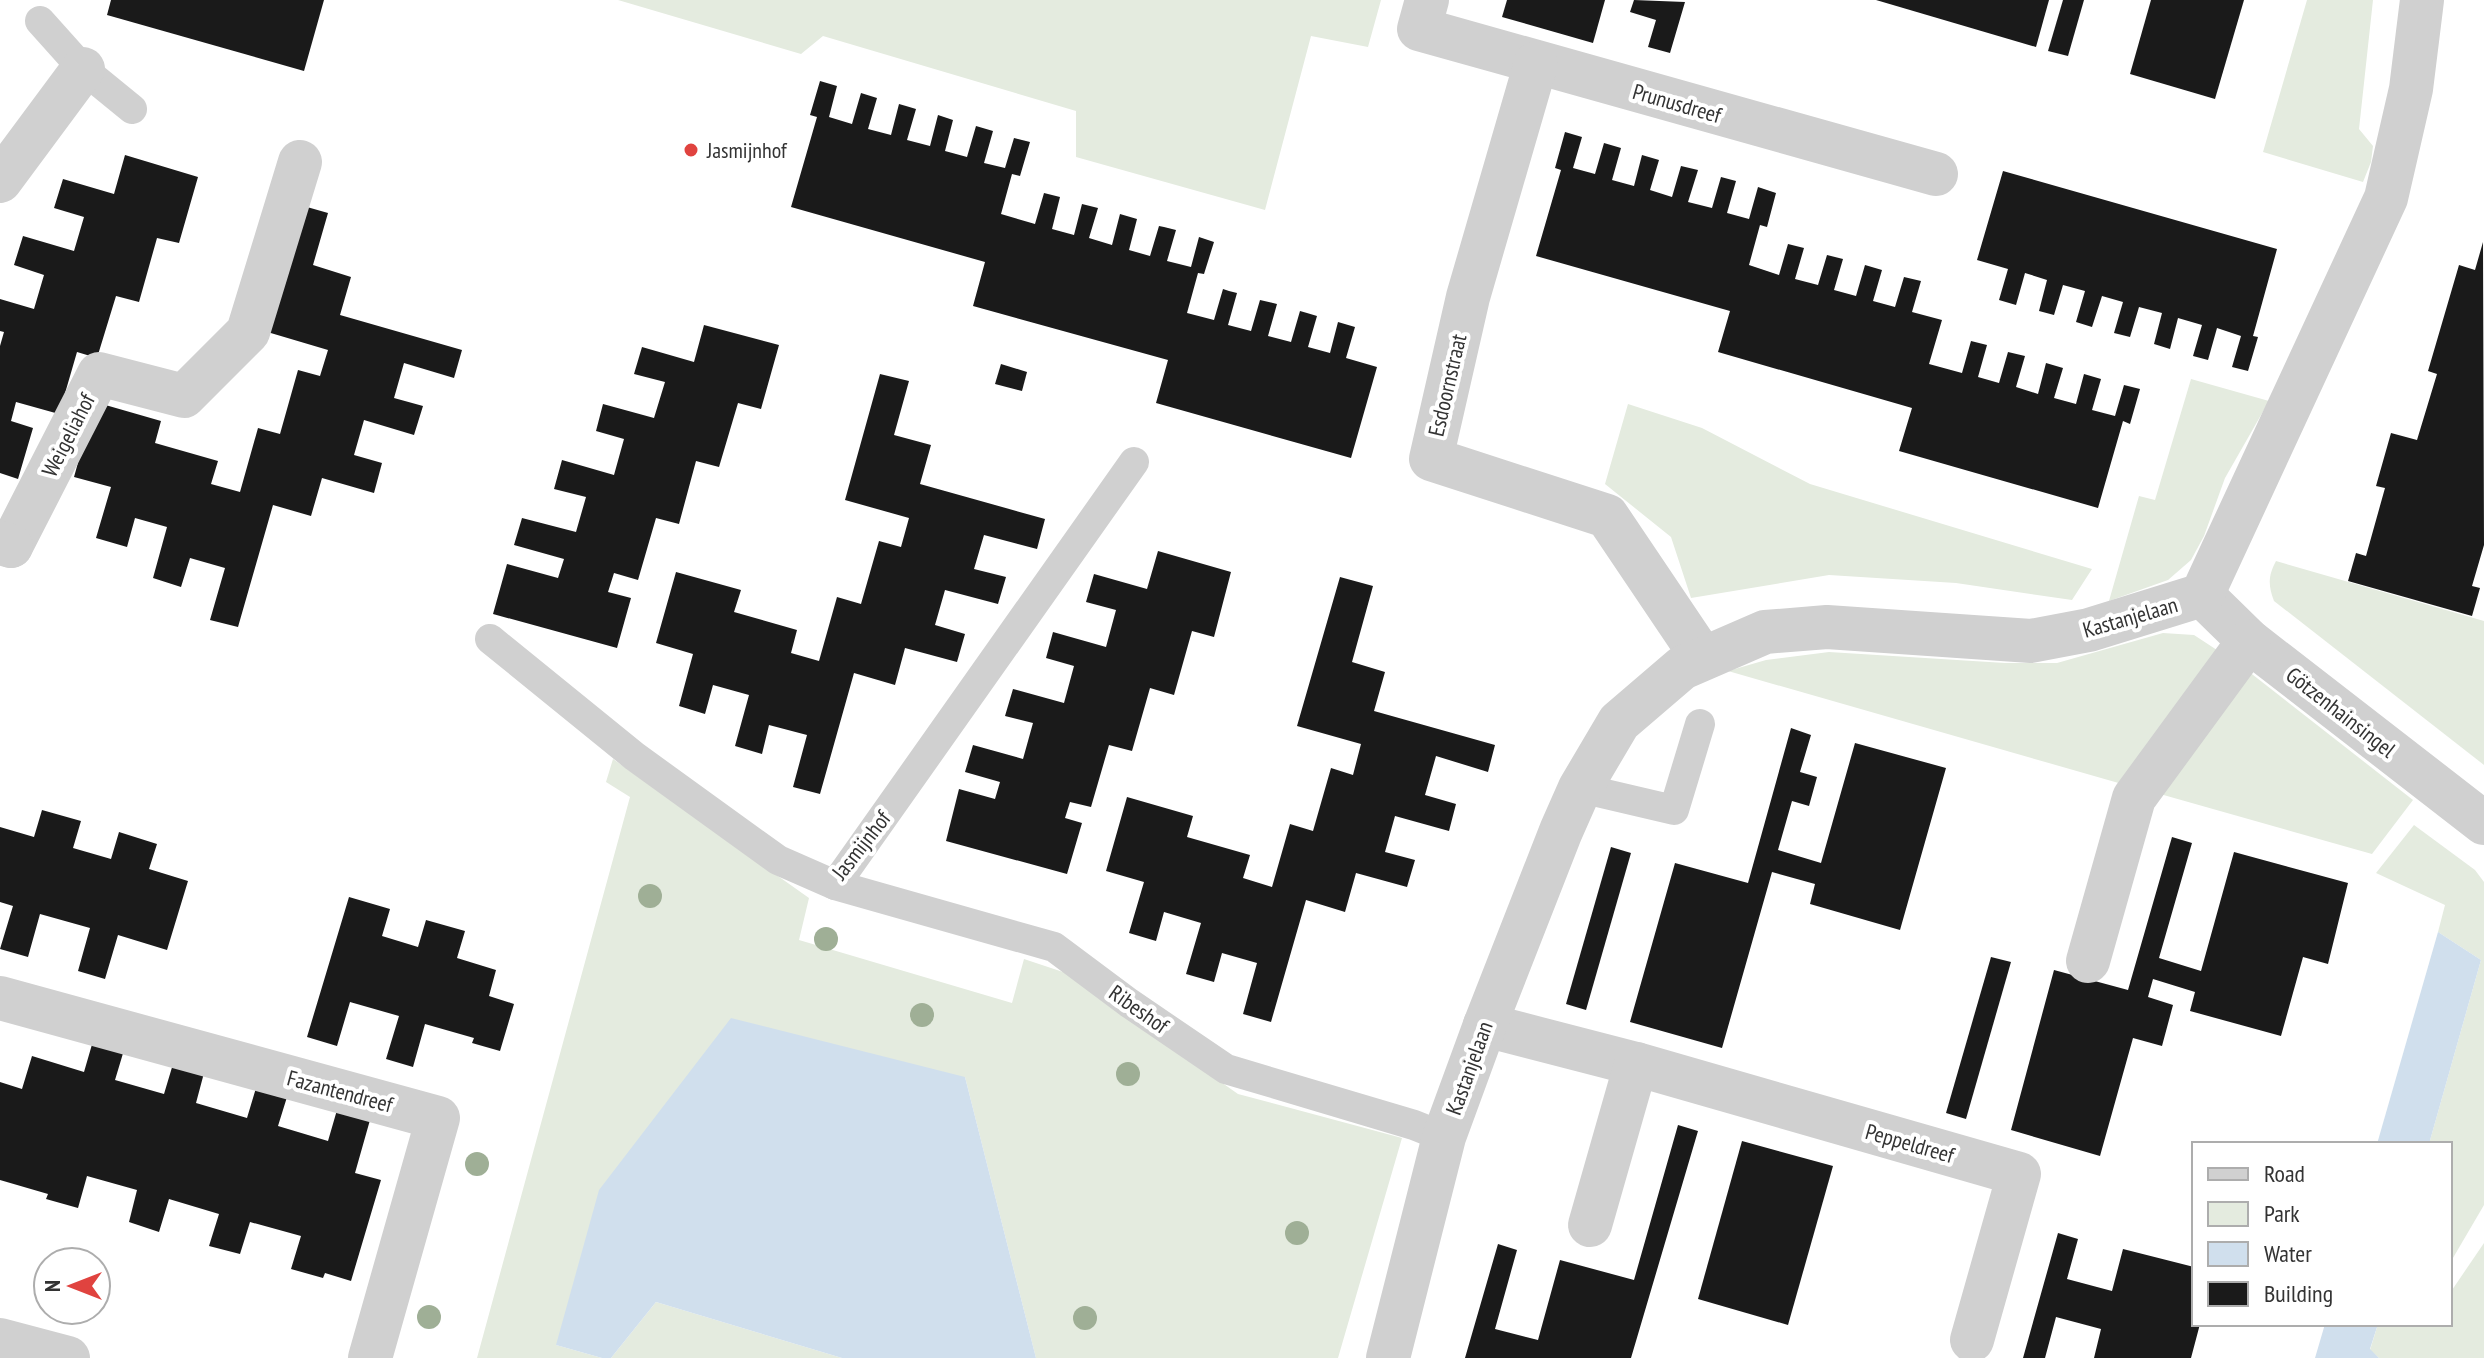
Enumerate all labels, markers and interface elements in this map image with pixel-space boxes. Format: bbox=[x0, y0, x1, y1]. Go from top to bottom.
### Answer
street label: Prunusdreef bbox=[1630, 77, 1726, 129]
place label: Jasmijnhof bbox=[706, 136, 788, 164]
marker: Jasmijnhof bbox=[682, 141, 700, 159]
street label: Esdoornstraat bbox=[1422, 331, 1472, 439]
street label: Weigeliahof bbox=[35, 387, 101, 481]
street label: Kastanjelaan bbox=[2079, 590, 2181, 644]
street label: Götzenhainsingel bbox=[2281, 661, 2402, 764]
street label: Jasmijnhof bbox=[825, 804, 897, 886]
street label: Ribeshof bbox=[1104, 979, 1175, 1040]
street label: Kastanjelaan bbox=[1439, 1017, 1499, 1119]
street label: Fazantendreef bbox=[284, 1063, 397, 1119]
street label: Peppeldreef bbox=[1862, 1117, 1959, 1169]
legend bbox=[2192, 1142, 2452, 1326]
text: Road bbox=[2264, 1158, 2305, 1189]
text: Park bbox=[2264, 1198, 2300, 1229]
text: Water bbox=[2264, 1238, 2312, 1269]
north arrow bbox=[32, 1246, 112, 1326]
text: Building bbox=[2264, 1278, 2333, 1309]
text: N bbox=[38, 1280, 66, 1292]

